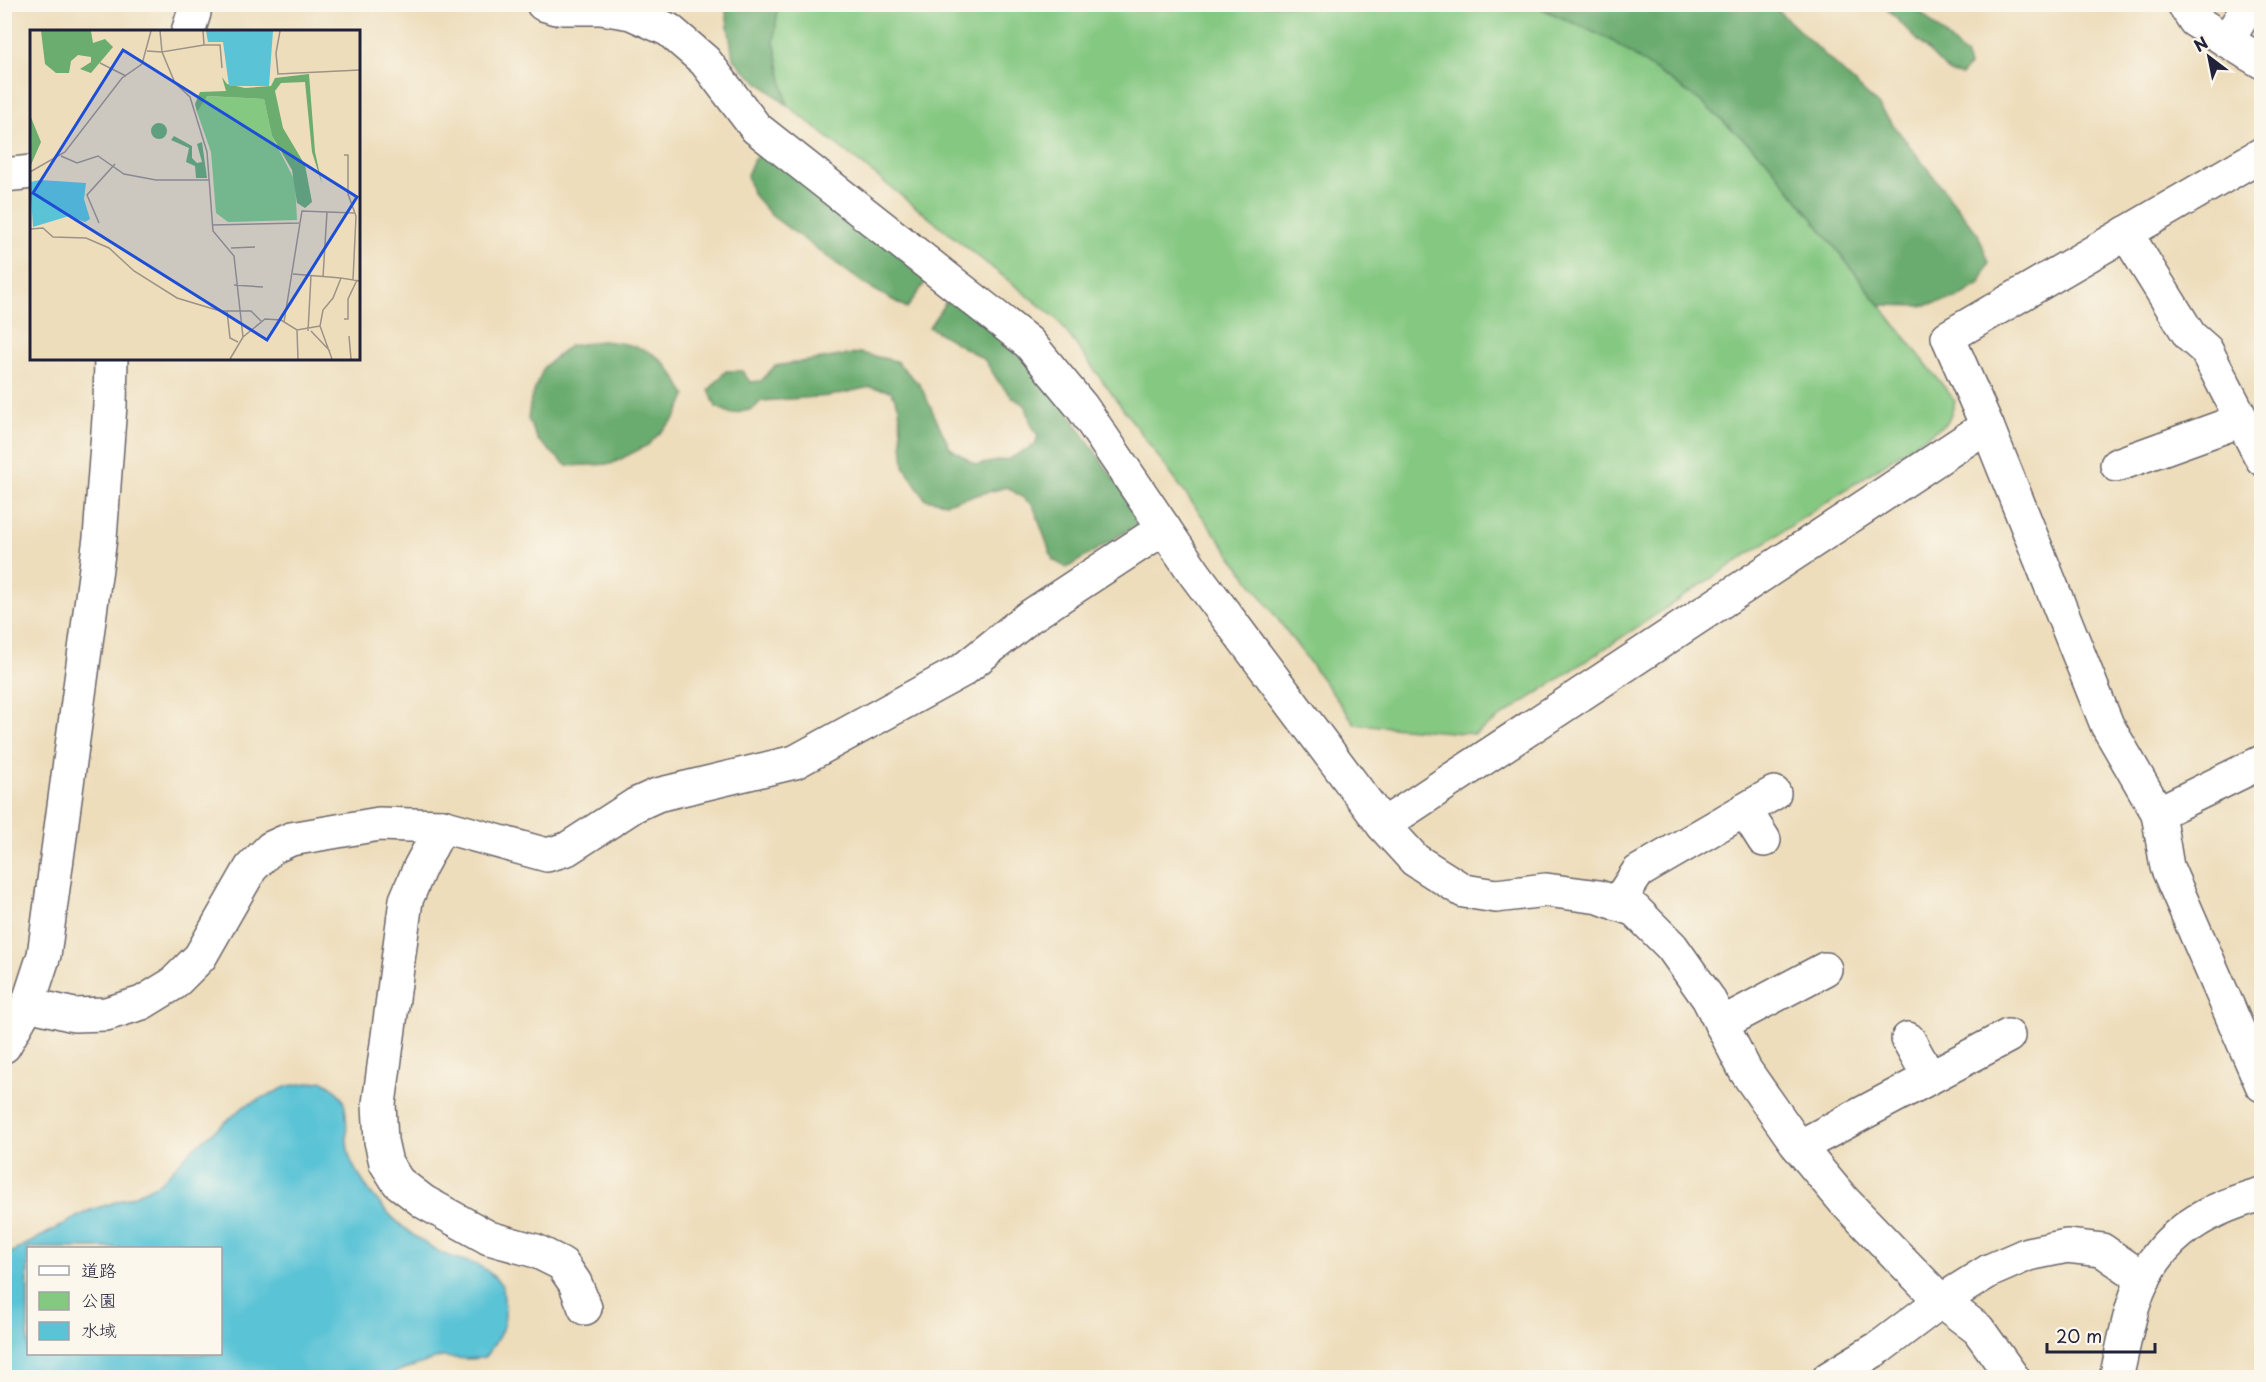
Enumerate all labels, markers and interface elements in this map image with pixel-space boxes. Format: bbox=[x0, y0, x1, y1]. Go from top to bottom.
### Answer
north arrow bbox=[2179, 27, 2239, 87]
inset map bbox=[30, 30, 360, 360]
text: N bbox=[2189, 30, 2212, 57]
legend bbox=[27, 1247, 222, 1355]
text: 道路 bbox=[81, 1256, 117, 1283]
text: 公園 bbox=[81, 1286, 117, 1313]
text: 水域 bbox=[81, 1316, 117, 1343]
scale bar bbox=[2047, 1316, 2155, 1354]
text: 20 m bbox=[2056, 1322, 2102, 1349]

